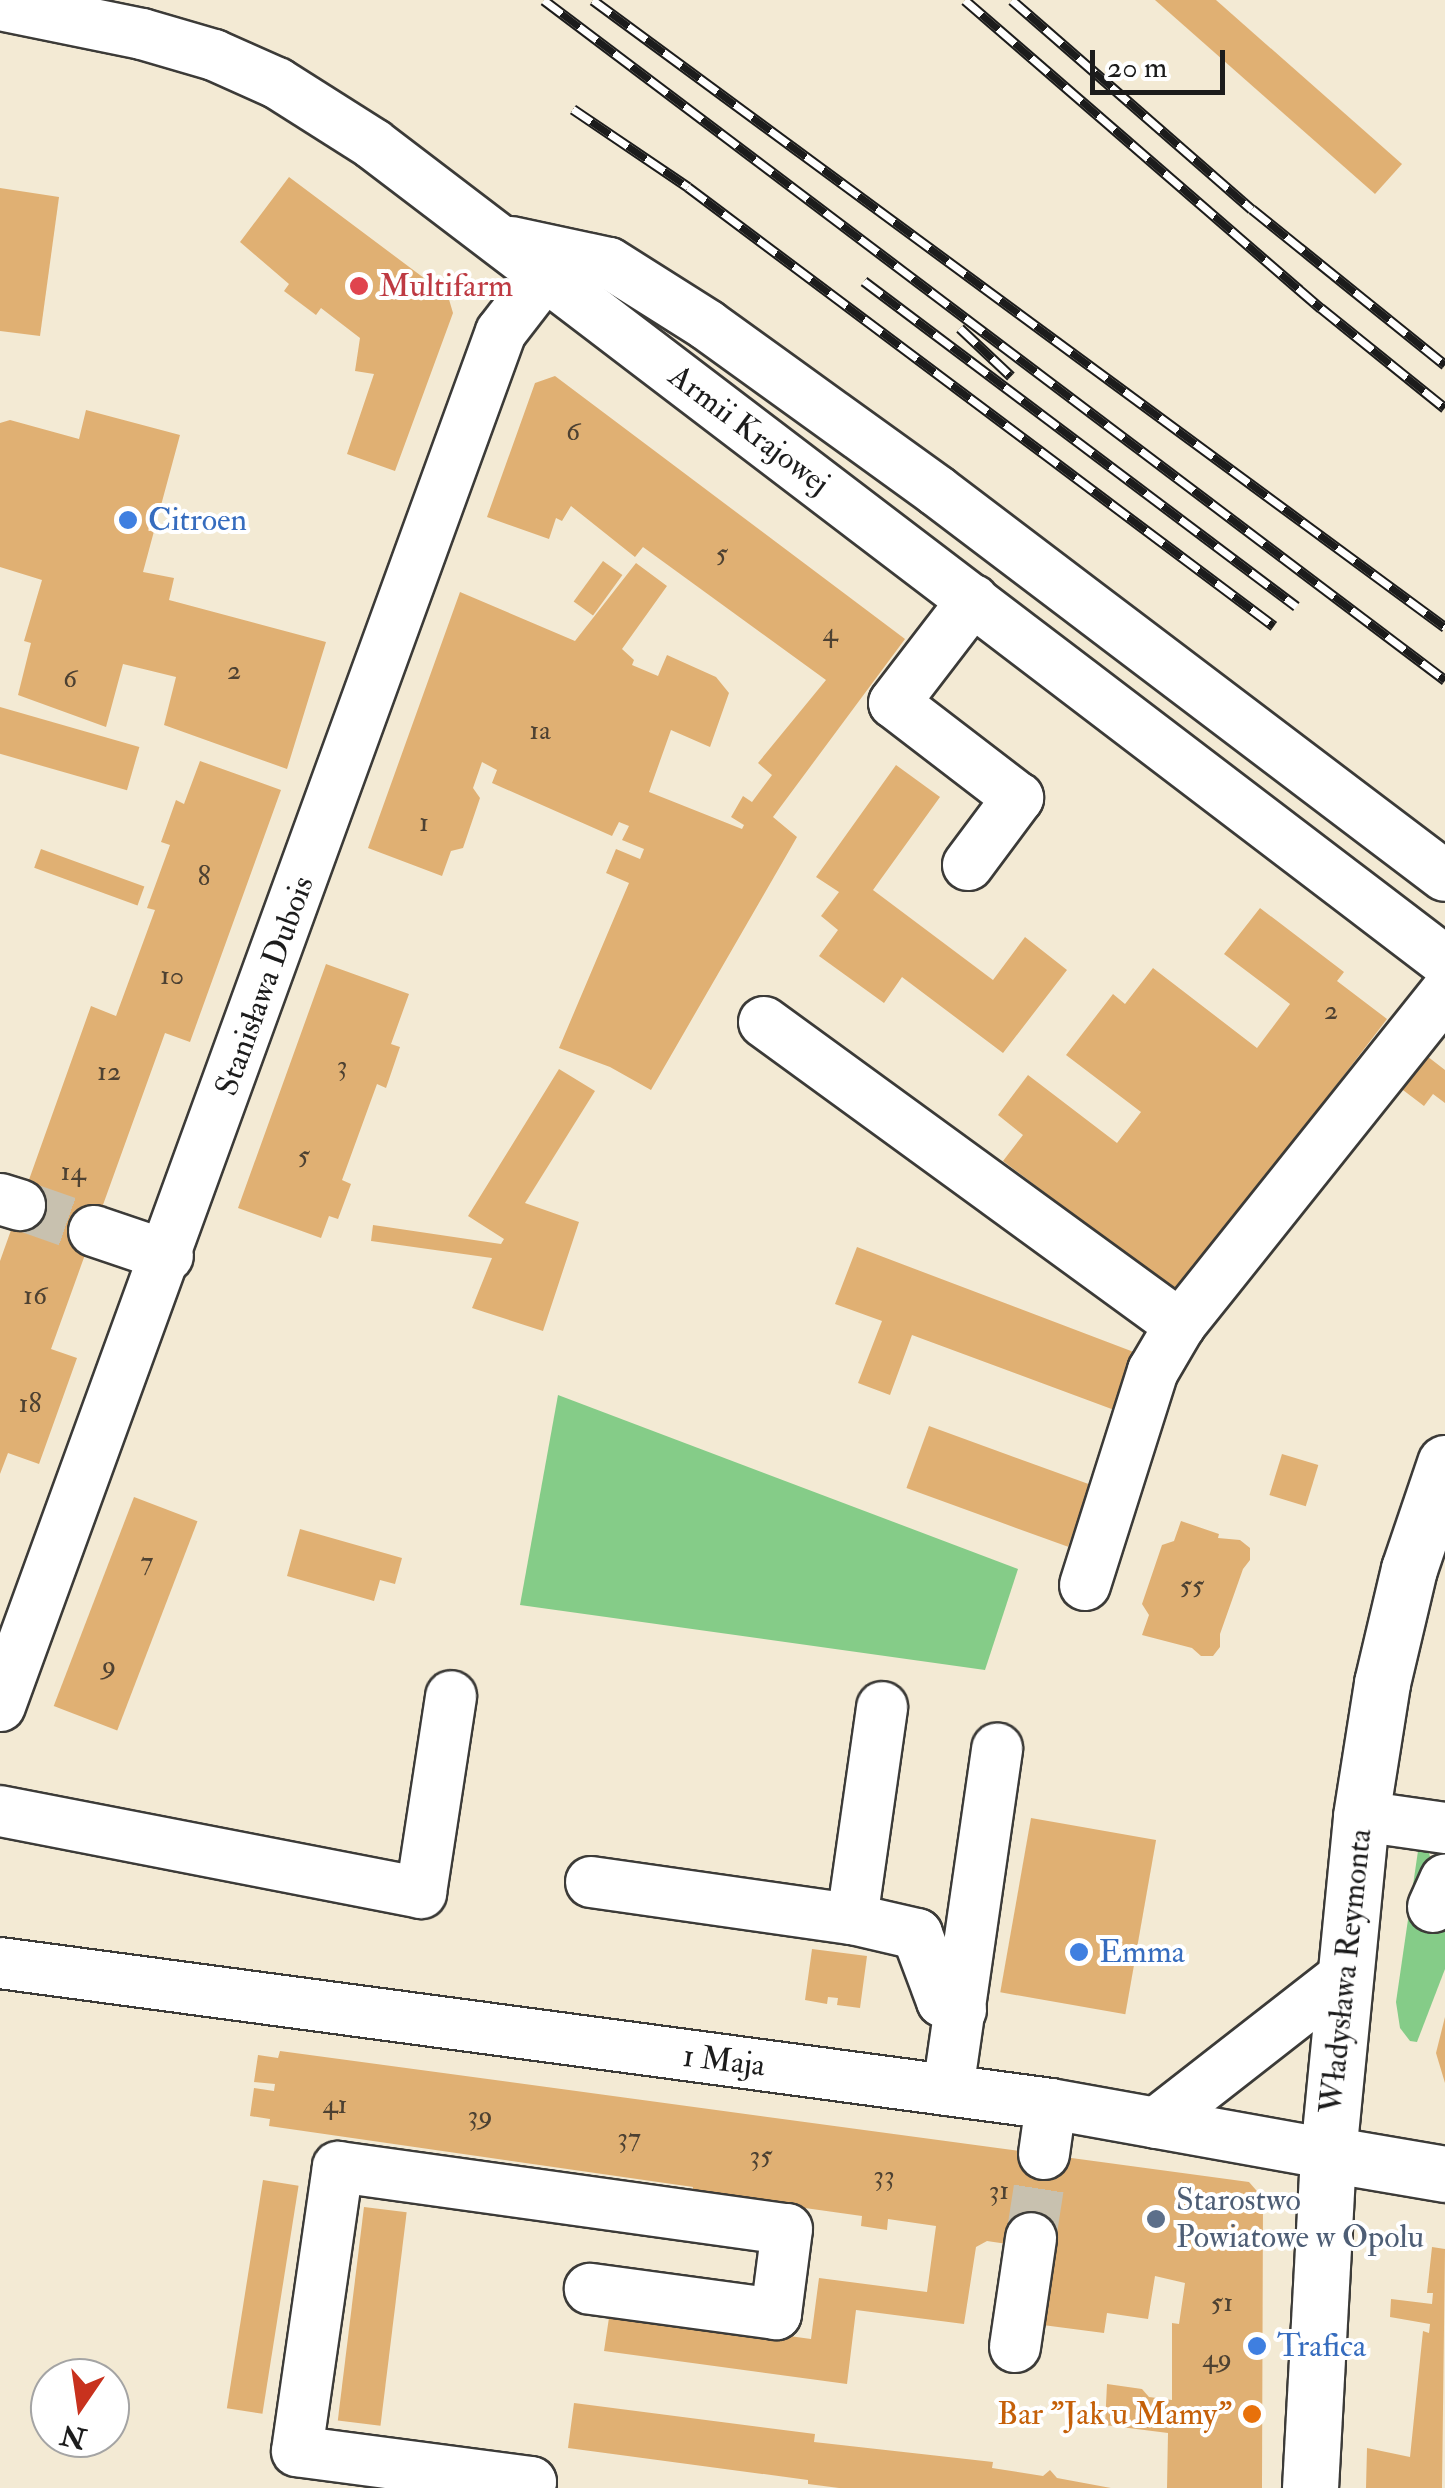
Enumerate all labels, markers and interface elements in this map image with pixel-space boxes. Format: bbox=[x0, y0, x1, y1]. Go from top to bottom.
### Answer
scale bar bbox=[1095, 30, 1230, 92]
text: 20 m bbox=[1107, 49, 1167, 86]
place label: Multifarm bbox=[379, 267, 513, 305]
marker: Multifarm bbox=[348, 275, 370, 297]
street label: Armii Krajowej bbox=[661, 357, 837, 503]
house number: 6 bbox=[566, 415, 580, 449]
place label: Citroen bbox=[148, 501, 247, 539]
marker: Citroen bbox=[117, 509, 139, 531]
house number: 5 bbox=[716, 537, 728, 571]
house number: 4 bbox=[822, 616, 838, 650]
house number: 2 bbox=[227, 654, 241, 688]
house number: 6 bbox=[63, 662, 77, 696]
house number: 1a bbox=[529, 714, 551, 748]
house number: 1 bbox=[419, 806, 429, 840]
house number: 8 bbox=[197, 860, 211, 894]
street label: Stanisława Dubois bbox=[207, 871, 323, 1101]
house number: 10 bbox=[160, 959, 184, 993]
house number: 2 bbox=[1324, 994, 1338, 1028]
house number: 3 bbox=[337, 1049, 347, 1083]
house number: 12 bbox=[97, 1055, 121, 1089]
house number: 5 bbox=[298, 1139, 310, 1173]
house number: 14 bbox=[60, 1155, 86, 1189]
house number: 16 bbox=[23, 1279, 47, 1313]
house number: 18 bbox=[18, 1387, 42, 1421]
house number: 7 bbox=[141, 1545, 153, 1579]
house number: 55 bbox=[1180, 1569, 1204, 1603]
house number: 9 bbox=[102, 1649, 116, 1683]
street label: Władysława Reymonta bbox=[1312, 1827, 1380, 2115]
place label: Emma bbox=[1099, 1933, 1185, 1971]
marker: Emma bbox=[1068, 1941, 1090, 1963]
street label: 1 Maja bbox=[681, 2037, 767, 2085]
house number: 41 bbox=[322, 2088, 348, 2122]
house number: 39 bbox=[467, 2099, 493, 2133]
house number: 37 bbox=[617, 2121, 641, 2155]
house number: 35 bbox=[749, 2139, 773, 2173]
house number: 33 bbox=[873, 2159, 895, 2193]
house number: 31 bbox=[989, 2174, 1009, 2208]
place label: Starostwo Powiatowe w Opolu bbox=[1176, 2182, 1424, 2257]
marker: Starostwo Powiatowe w Opolu bbox=[1145, 2208, 1167, 2230]
house number: 51 bbox=[1211, 2286, 1233, 2320]
place label: Trafica bbox=[1277, 2327, 1366, 2365]
marker: Trafica bbox=[1246, 2335, 1268, 2357]
house number: 49 bbox=[1202, 2342, 1232, 2376]
north arrow bbox=[30, 2358, 130, 2458]
place label: Bar "Jak u Mamy" bbox=[997, 2395, 1232, 2433]
marker: Bar "Jak u Mamy" bbox=[1241, 2403, 1263, 2425]
text: N bbox=[57, 2416, 90, 2456]

